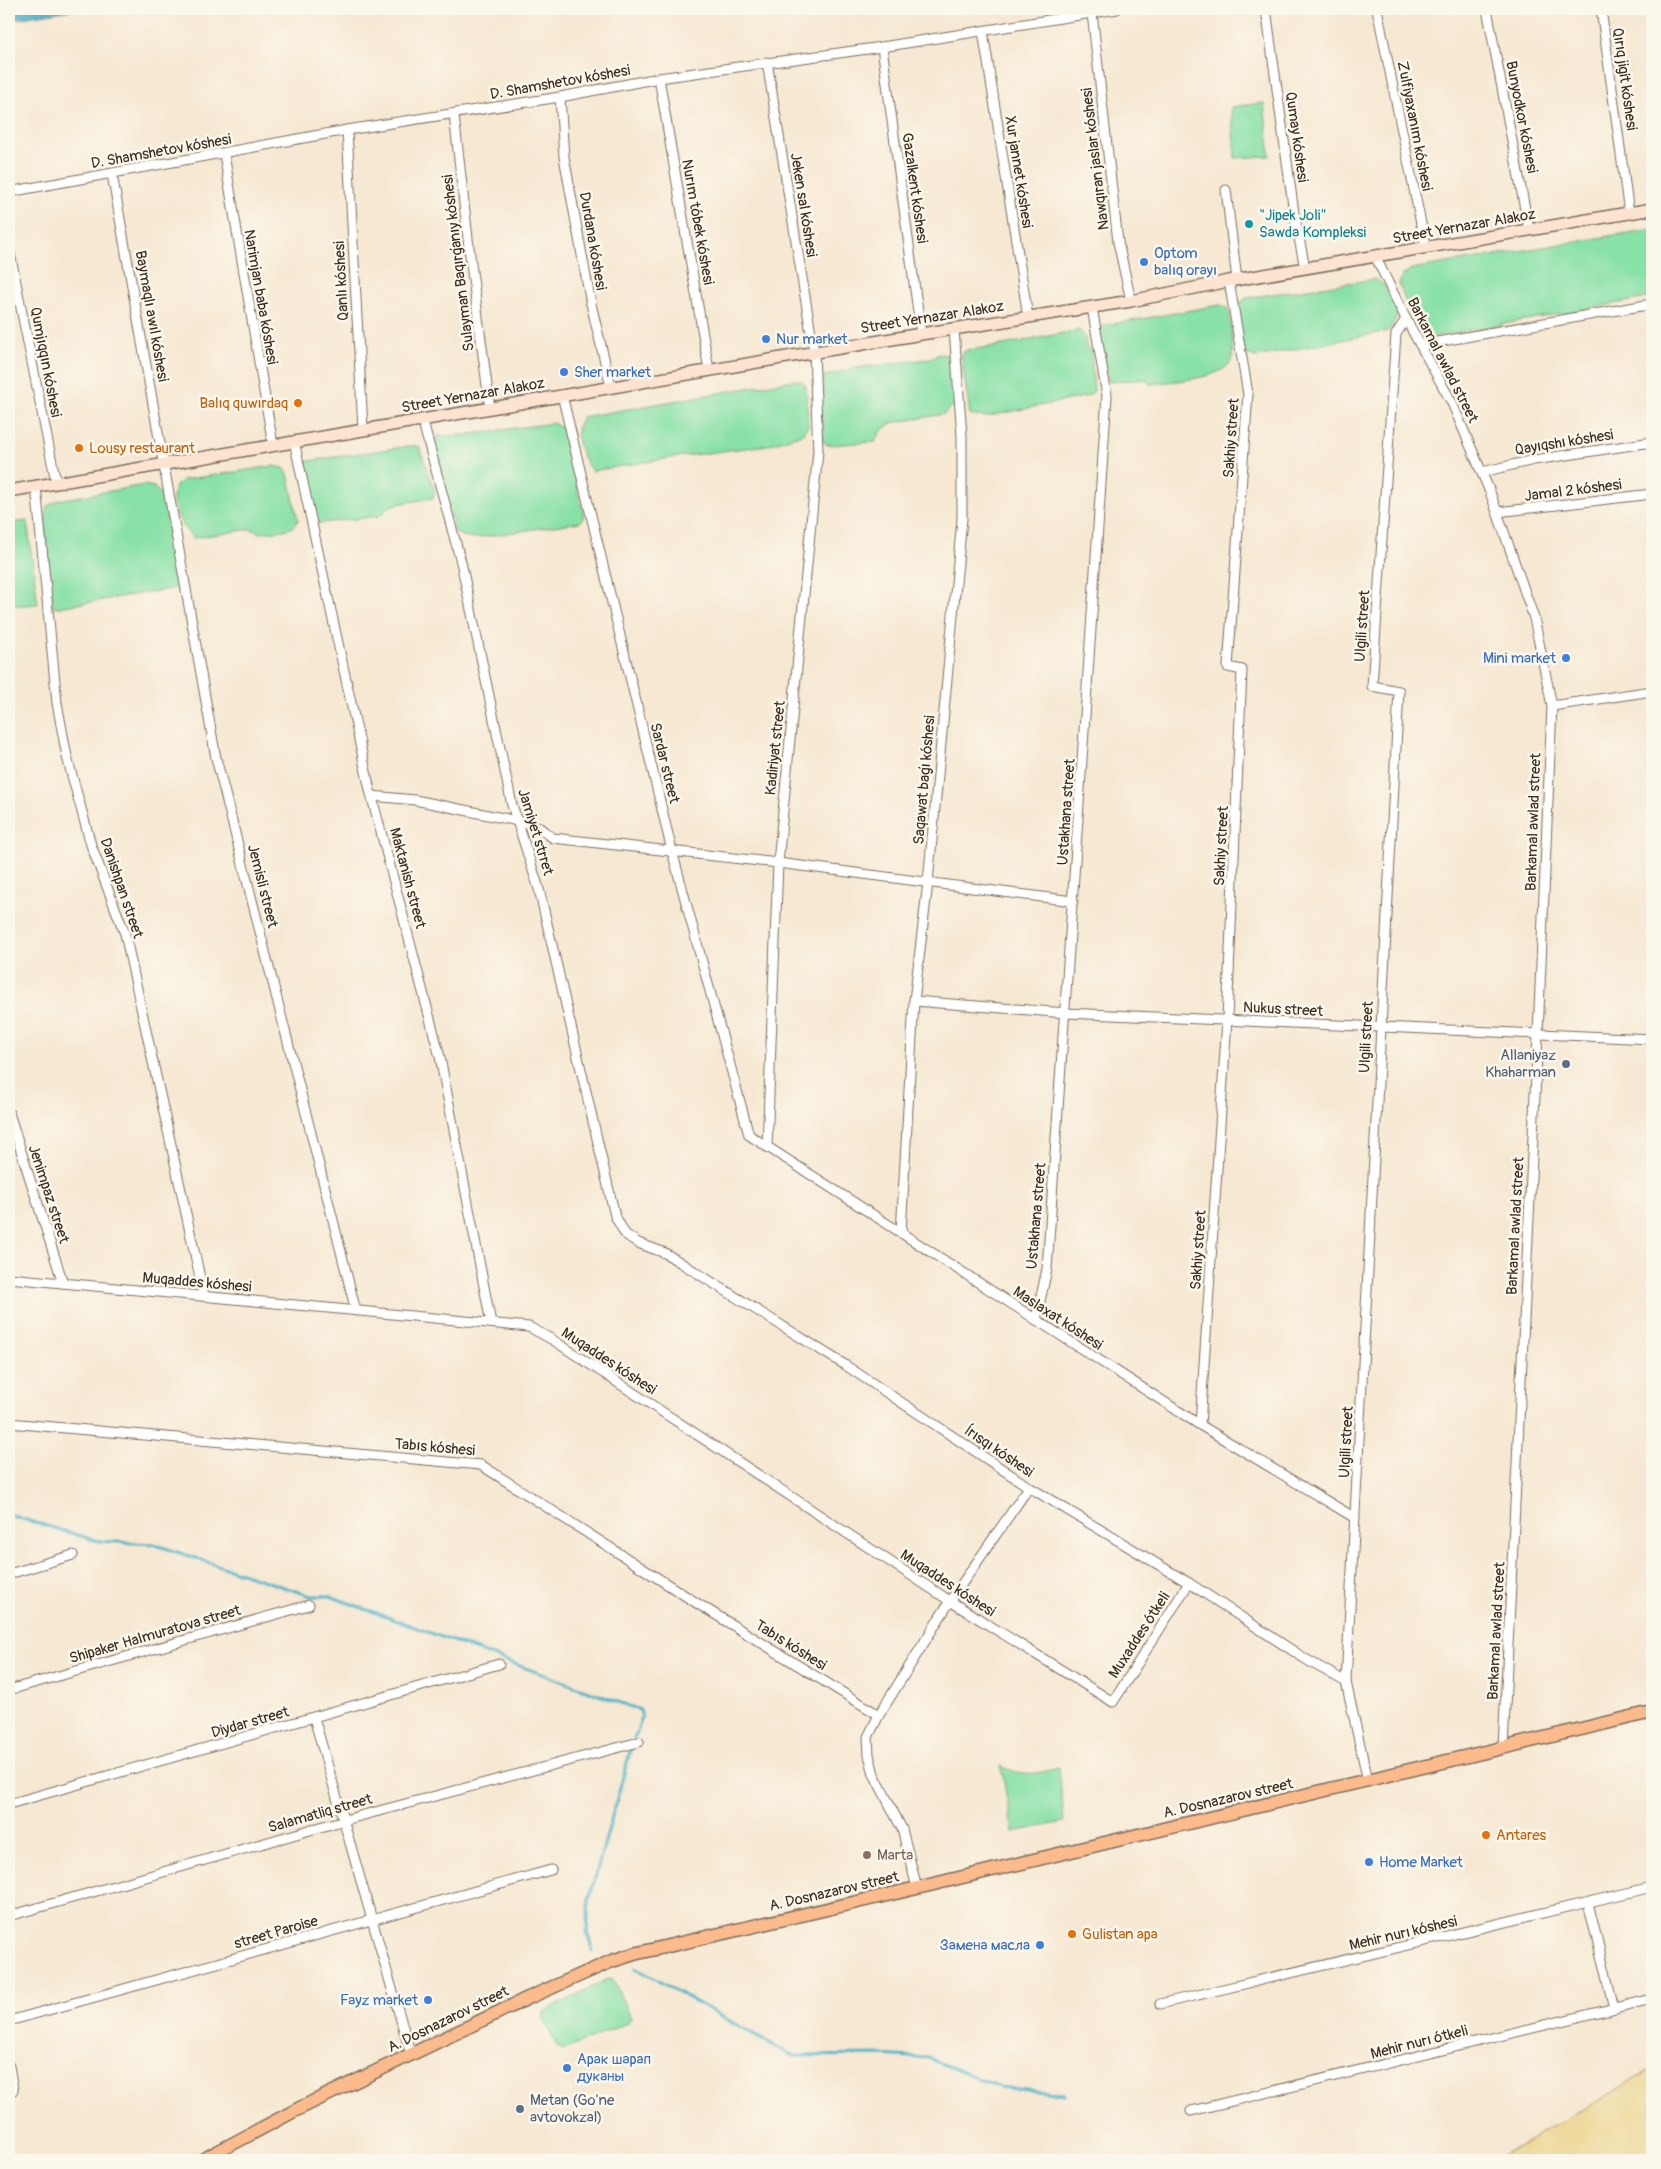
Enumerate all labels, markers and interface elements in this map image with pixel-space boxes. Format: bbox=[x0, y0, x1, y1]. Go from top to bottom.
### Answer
street label: Qırıq jigit kóshesi bbox=[1608, 27, 1641, 132]
street label: Bunyodkor kóshesi bbox=[1501, 59, 1542, 175]
street label: Zulfiyaxanım kóshesi bbox=[1393, 60, 1436, 193]
street label: D. Shamshetov kóshesi bbox=[489, 61, 632, 104]
street label: Nawqıran jaslar kóshesi bbox=[1077, 86, 1114, 231]
street label: Qumay kóshesi bbox=[1281, 91, 1312, 184]
street label: Xur jannet kóshesi bbox=[1000, 115, 1037, 230]
street label: D. Shamshetov kóshesi bbox=[90, 130, 233, 173]
street label: Gazalkent kóshesi bbox=[897, 132, 932, 245]
street label: Jeken sal kóshesi bbox=[786, 152, 821, 259]
street label: Nurım tóbek kóshesi bbox=[677, 158, 718, 287]
street label: Sulayman Baqırǵanıy kóshesi bbox=[438, 173, 479, 352]
street label: Durdana kóshesi bbox=[575, 191, 611, 292]
street label: Street Yernazar Alakoz bbox=[1391, 205, 1537, 248]
place label: "Jipek Joli" Sawda Kompleksi bbox=[1259, 206, 1366, 242]
marker: "Jipek Joli" Sawda Kompleksi bbox=[1243, 218, 1255, 230]
street label: Narimjan baba kóshesi bbox=[239, 228, 282, 366]
street label: Qanlı kóshesi bbox=[330, 240, 353, 321]
place label: Optom balıq orayı bbox=[1154, 244, 1217, 280]
street label: Baymaqlı awıl kóshesi bbox=[131, 249, 172, 384]
marker: Optom balıq orayı bbox=[1138, 256, 1150, 268]
street label: Barkamal awlad street bbox=[1403, 294, 1483, 427]
street label: Street Yernazar Alakoz bbox=[859, 297, 1005, 338]
street label: Qumjıqqın kóshesi bbox=[26, 305, 66, 419]
place label: Nur market bbox=[776, 330, 849, 349]
marker: Nur market bbox=[760, 333, 772, 345]
place label: Sher market bbox=[574, 363, 652, 382]
marker: Sher market bbox=[558, 366, 570, 378]
street label: Street Yernazar Alakoz bbox=[400, 374, 546, 417]
place label: Balıq quwırdaq bbox=[200, 394, 288, 413]
street label: Sakhiy street bbox=[1219, 396, 1244, 479]
marker: Balıq quwırdaq bbox=[292, 397, 304, 409]
street label: Qayıqshı kóshesi bbox=[1513, 425, 1615, 460]
place label: Lousy restaurant bbox=[89, 439, 196, 458]
marker: Lousy restaurant bbox=[73, 442, 85, 454]
street label: Jamal 2 kóshesi bbox=[1523, 475, 1623, 506]
street label: Ulgili street bbox=[1351, 589, 1375, 663]
place label: Mini market bbox=[1483, 649, 1557, 668]
marker: Mini market bbox=[1560, 652, 1572, 664]
street label: Kadiriyat street bbox=[761, 699, 790, 796]
street label: Saqawat baǵı kóshesi bbox=[909, 714, 940, 846]
street label: Sardar street bbox=[645, 721, 684, 806]
street label: Barkamal awlad street bbox=[1522, 752, 1545, 891]
street label: Ustakhana street bbox=[1053, 757, 1080, 866]
street label: Jamiyet strret bbox=[513, 786, 558, 879]
street label: Sakhiy street bbox=[1210, 805, 1233, 887]
street label: Maktanish street bbox=[385, 826, 430, 931]
street label: Danishpan street bbox=[95, 836, 148, 942]
street label: Jemisli street bbox=[243, 842, 282, 931]
street label: Nukus street bbox=[1242, 998, 1324, 1021]
street label: Ulgili street bbox=[1355, 1000, 1378, 1073]
place label: Allaniyaz Khaharman bbox=[1485, 1046, 1556, 1082]
marker: Allaniyaz Khaharman bbox=[1560, 1058, 1572, 1070]
street label: Jenimpaz street bbox=[24, 1143, 74, 1247]
street label: Barkamal awlad street bbox=[1502, 1156, 1529, 1295]
street label: Ustakhana street bbox=[1022, 1161, 1051, 1270]
street label: Sakhiy street bbox=[1186, 1208, 1211, 1291]
street label: Muqaddes kóshesi bbox=[142, 1268, 253, 1297]
street label: Maslaxat kóshesi bbox=[1009, 1282, 1107, 1355]
street label: Muqaddes kóshesi bbox=[558, 1324, 660, 1399]
street label: Ulgili street bbox=[1335, 1405, 1358, 1478]
street label: Írısqı kóshesi bbox=[960, 1421, 1037, 1482]
street label: Tabıs kóshesi bbox=[394, 1435, 476, 1461]
street label: Muqaddes kóshesi bbox=[897, 1546, 999, 1621]
street label: Barkamal awlad street bbox=[1483, 1561, 1510, 1700]
street label: Muxaddes ótkeli bbox=[1104, 1588, 1175, 1682]
street label: Shipaker Halmuratova street bbox=[67, 1601, 244, 1668]
street label: Tabıs kóshesi bbox=[751, 1616, 830, 1675]
street label: Diydar street bbox=[209, 1702, 292, 1743]
street label: A. Dosnazarov street bbox=[1161, 1774, 1296, 1823]
street label: Salamatliq street bbox=[266, 1789, 375, 1837]
place label: Antares bbox=[1496, 1826, 1547, 1845]
marker: Antares bbox=[1480, 1829, 1492, 1841]
place label: Marta bbox=[877, 1846, 913, 1865]
marker: Marta bbox=[861, 1849, 873, 1861]
place label: Home Market bbox=[1379, 1853, 1464, 1872]
marker: Home Market bbox=[1363, 1856, 1375, 1868]
street label: A. Dosnazarov street bbox=[767, 1867, 902, 1916]
street label: street Paroise bbox=[232, 1911, 321, 1954]
street label: Mehir nurı kóshesi bbox=[1347, 1912, 1459, 1955]
place label: Gulistan apa bbox=[1082, 1925, 1158, 1944]
marker: Gulistan apa bbox=[1066, 1928, 1078, 1940]
place label: Замена масла bbox=[940, 1936, 1030, 1955]
marker: Замена масла bbox=[1034, 1939, 1046, 1951]
street label: A. Dosnazarov street bbox=[385, 1981, 513, 2057]
place label: Fayz market bbox=[340, 1991, 419, 2010]
marker: Fayz market bbox=[422, 1994, 434, 2006]
street label: Mehir nurı ótkeli bbox=[1369, 2021, 1470, 2064]
place label: Арак шарап дуканы bbox=[577, 2050, 651, 2086]
marker: Арак шарап дуканы bbox=[561, 2062, 573, 2074]
place label: Metan (Go'ne avtovokzal) bbox=[530, 2091, 615, 2127]
marker: Metan (Go'ne avtovokzal) bbox=[514, 2103, 526, 2115]

